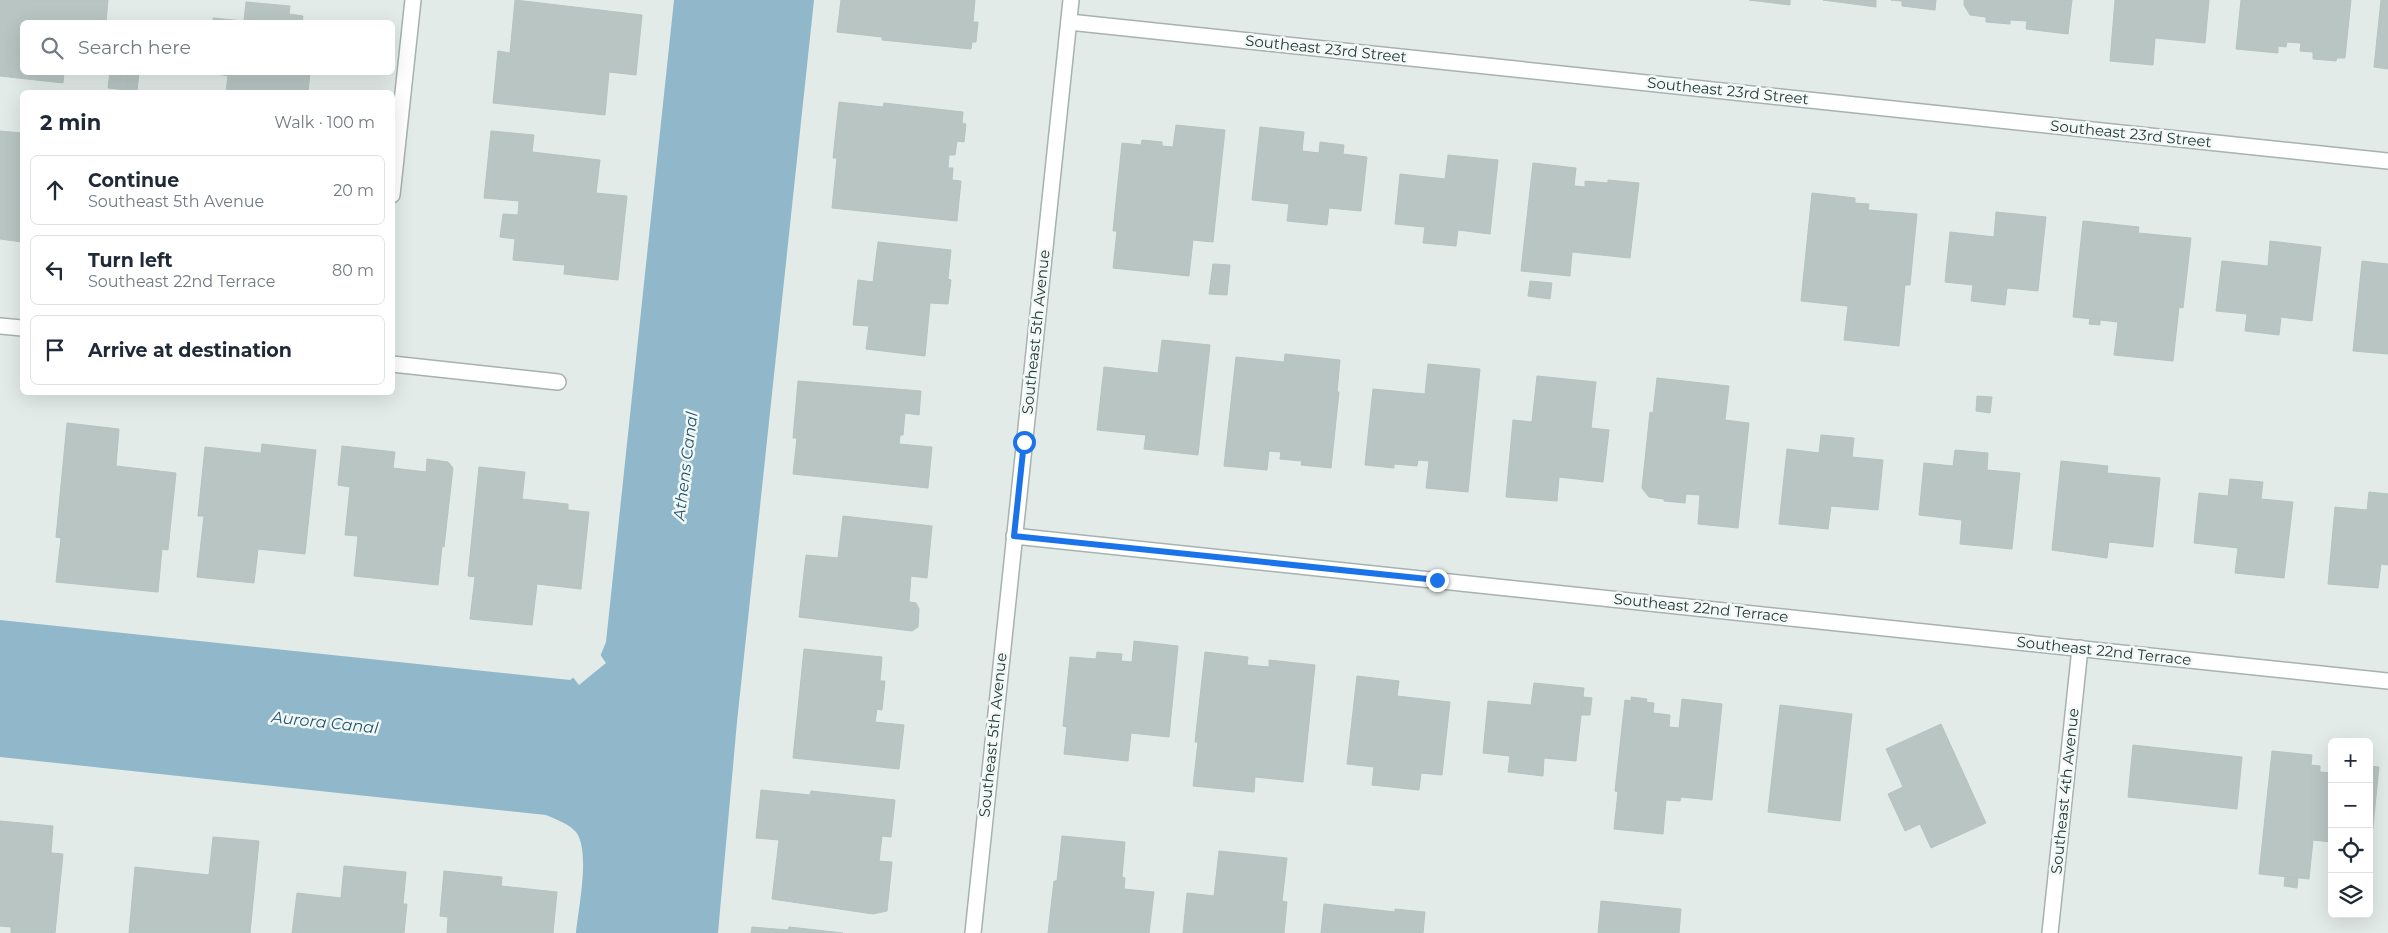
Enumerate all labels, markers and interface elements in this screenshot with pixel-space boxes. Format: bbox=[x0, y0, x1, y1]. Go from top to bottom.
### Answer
search box bbox=[20, 20, 395, 75]
street label: Southeast 23rd Street bbox=[1244, 31, 1408, 66]
icon: search bbox=[38, 34, 66, 62]
text: Search here bbox=[78, 36, 191, 59]
street label: Southeast 23rd Street bbox=[1646, 73, 1810, 108]
text: 2 min bbox=[40, 110, 101, 135]
text: Walk · 100 m bbox=[274, 113, 375, 132]
street label: Southeast 23rd Street bbox=[2049, 116, 2213, 151]
text: Continue bbox=[88, 169, 179, 192]
icon: ahead bbox=[41, 176, 69, 204]
text: 20 m bbox=[333, 181, 374, 200]
text: Southeast 5th Avenue bbox=[88, 192, 264, 211]
text: Turn left bbox=[88, 249, 173, 272]
street label: Southeast 5th Avenue bbox=[1017, 249, 1054, 415]
icon: left bbox=[41, 256, 69, 284]
text: 80 m bbox=[332, 261, 374, 280]
text: Southeast 22nd Terrace bbox=[88, 272, 275, 291]
icon: arrive bbox=[41, 336, 69, 364]
text: Arrive at destination bbox=[88, 339, 292, 362]
water label: Athens Canal bbox=[669, 410, 702, 522]
route start bbox=[1013, 431, 1036, 454]
route end bbox=[1426, 569, 1449, 592]
street label: Southeast 22nd Terrace bbox=[1613, 589, 1789, 626]
street label: Southeast 22nd Terrace bbox=[2016, 632, 2192, 669]
street label: Southeast 5th Avenue bbox=[974, 652, 1011, 818]
water label: Aurora Canal bbox=[269, 707, 380, 738]
street label: Southeast 4th Avenue bbox=[2046, 707, 2083, 875]
map controls bbox=[2328, 738, 2373, 918]
button: + bbox=[2328, 738, 2373, 783]
button: − bbox=[2328, 783, 2373, 828]
button: locate bbox=[2328, 828, 2373, 873]
button: layers bbox=[2328, 873, 2373, 918]

